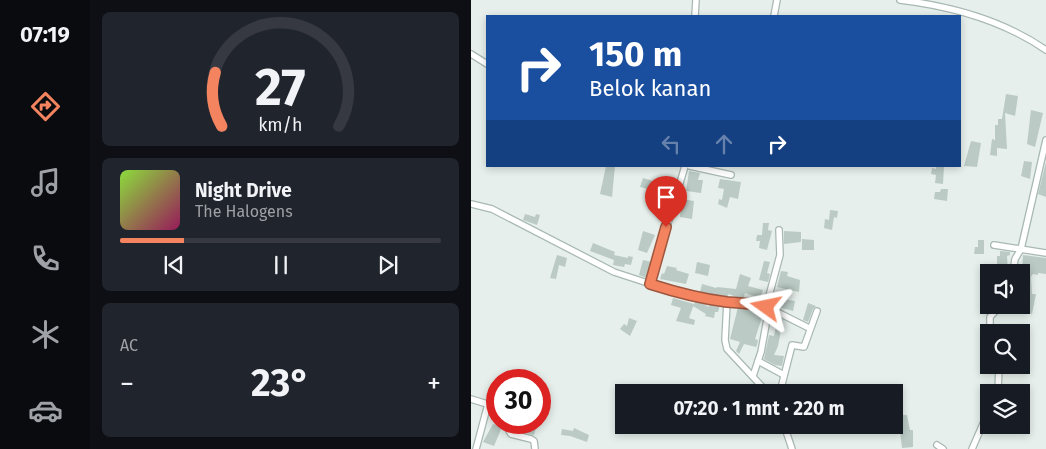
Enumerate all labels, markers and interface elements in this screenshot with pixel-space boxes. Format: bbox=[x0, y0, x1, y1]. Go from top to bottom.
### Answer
text: 07:19 bbox=[20, 21, 70, 48]
text: 150 m bbox=[589, 33, 682, 75]
icon: right bbox=[506, 35, 571, 100]
text: 27 bbox=[255, 56, 306, 119]
text: Belok kanan bbox=[589, 75, 711, 102]
icon: directions bbox=[28, 89, 63, 124]
text: km/h bbox=[258, 114, 303, 136]
icon: left bbox=[657, 130, 685, 158]
icon: ahead bbox=[710, 130, 738, 158]
icon: right bbox=[763, 130, 791, 158]
icon: music bbox=[28, 165, 63, 200]
pin bbox=[645, 176, 687, 227]
text: Night Drive bbox=[195, 179, 292, 202]
icon: arrive bbox=[652, 183, 680, 211]
text: The Halogens bbox=[195, 202, 293, 221]
icon: phone bbox=[28, 241, 63, 276]
icon: previous bbox=[160, 251, 188, 279]
icon: pause bbox=[267, 251, 295, 279]
icon: next bbox=[374, 251, 402, 279]
map controls bbox=[980, 264, 1030, 434]
button: sound bbox=[980, 264, 1030, 314]
position arrow bbox=[739, 280, 791, 332]
icon: climate bbox=[28, 317, 63, 352]
button: search bbox=[980, 324, 1030, 374]
text: AC bbox=[120, 336, 138, 355]
text: 23° bbox=[251, 360, 310, 406]
text: − bbox=[120, 367, 134, 400]
text: + bbox=[427, 367, 441, 400]
speed limit sign: 30 bbox=[486, 369, 551, 434]
button: layers bbox=[980, 384, 1030, 434]
icon: car bbox=[28, 393, 63, 428]
text: 07:20 · 1 mnt · 220 m bbox=[673, 397, 845, 420]

